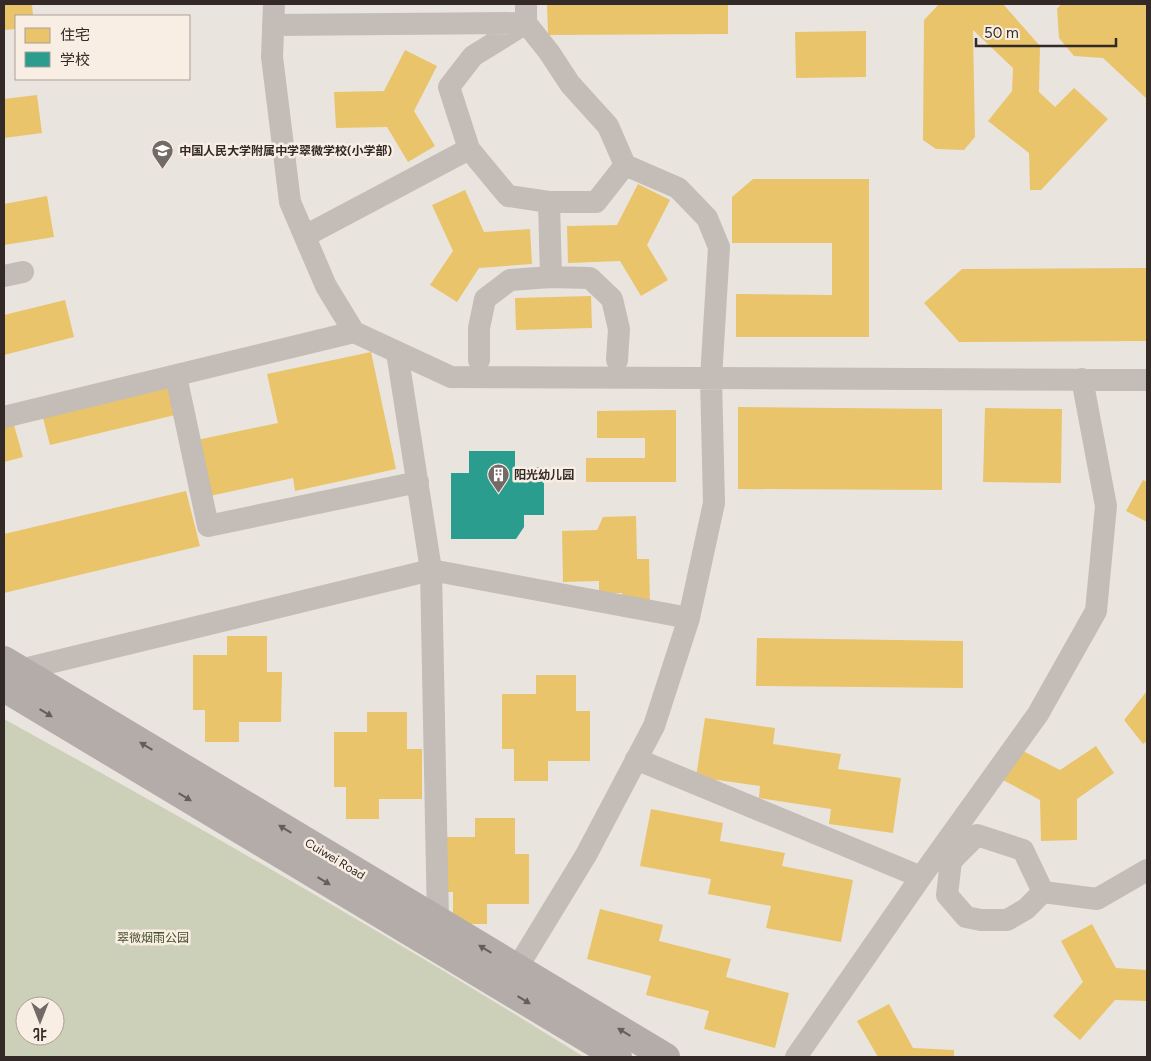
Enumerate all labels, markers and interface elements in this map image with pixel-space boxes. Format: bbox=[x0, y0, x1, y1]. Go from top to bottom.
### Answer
legend bbox=[15, 15, 190, 80]
scale bar bbox=[976, 15, 1116, 47]
text: 50 m bbox=[984, 24, 1019, 42]
text: 住宅 bbox=[60, 26, 90, 44]
text: 学校 bbox=[60, 51, 90, 69]
school or university icon: 中国人民大学附属中学翠微学校(小学部) bbox=[151, 139, 175, 170]
place label: 中国人民大学附属中学翠微学校(小学部) bbox=[179, 144, 393, 158]
building icon: 阳光幼儿园 bbox=[486, 463, 510, 494]
place label: 阳光幼儿园 bbox=[514, 468, 574, 482]
one-way arrow bbox=[39, 709, 52, 718]
one-way arrow bbox=[139, 741, 152, 750]
one-way arrow bbox=[178, 793, 191, 802]
one-way arrow bbox=[279, 825, 292, 834]
street label: Cuiwei Road bbox=[303, 836, 367, 882]
one-way arrow bbox=[318, 876, 331, 885]
park label: 翠微烟雨公园 bbox=[117, 931, 189, 945]
one-way arrow bbox=[478, 944, 491, 953]
north arrow bbox=[15, 996, 65, 1046]
one-way arrow bbox=[517, 996, 530, 1005]
text: 北 bbox=[33, 1025, 47, 1042]
one-way arrow bbox=[618, 1028, 631, 1037]

